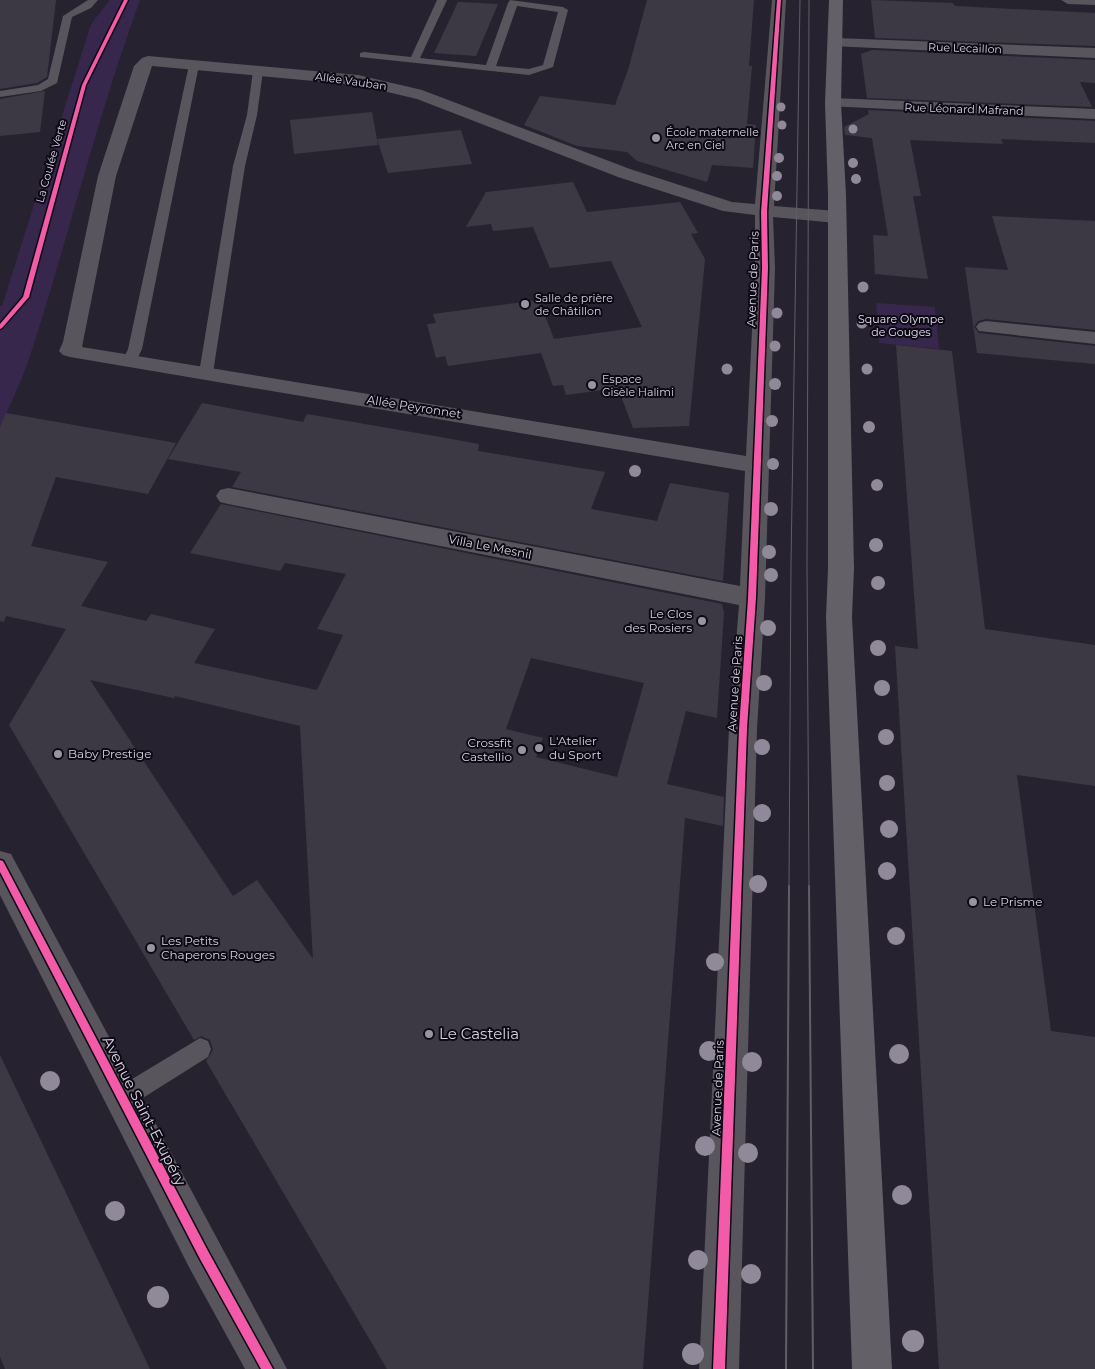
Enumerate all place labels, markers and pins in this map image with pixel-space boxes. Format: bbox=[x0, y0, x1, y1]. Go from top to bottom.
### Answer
place label: École maternelle Arc en Ciel bbox=[666, 125, 759, 152]
marker: École maternelle Arc en Ciel bbox=[650, 132, 662, 144]
place label: Salle de prière de Châtillon bbox=[535, 291, 613, 318]
marker: Salle de prière de Châtillon bbox=[519, 298, 531, 310]
place label: Espace Gisèle Halimi bbox=[602, 372, 674, 399]
marker: Espace Gisèle Halimi bbox=[586, 379, 598, 391]
place label: Le Clos des Rosiers bbox=[624, 606, 692, 635]
marker: Le Clos des Rosiers bbox=[696, 615, 708, 627]
place label: L'Atelier du Sport bbox=[549, 733, 601, 762]
place label: Crossfit Castellio bbox=[462, 735, 512, 764]
marker: L'Atelier du Sport bbox=[533, 742, 545, 754]
marker: Crossfit Castellio bbox=[516, 744, 528, 756]
place label: Baby Prestige bbox=[68, 746, 151, 761]
marker: Baby Prestige bbox=[52, 748, 64, 760]
place label: Le Prisme bbox=[983, 894, 1043, 909]
marker: Le Prisme bbox=[967, 896, 979, 908]
place label: Les Petits Chaperons Rouges bbox=[161, 933, 275, 962]
marker: Les Petits Chaperons Rouges bbox=[145, 942, 157, 954]
place label: Le Castelia bbox=[439, 1024, 519, 1043]
marker: Le Castelia bbox=[423, 1028, 435, 1040]

